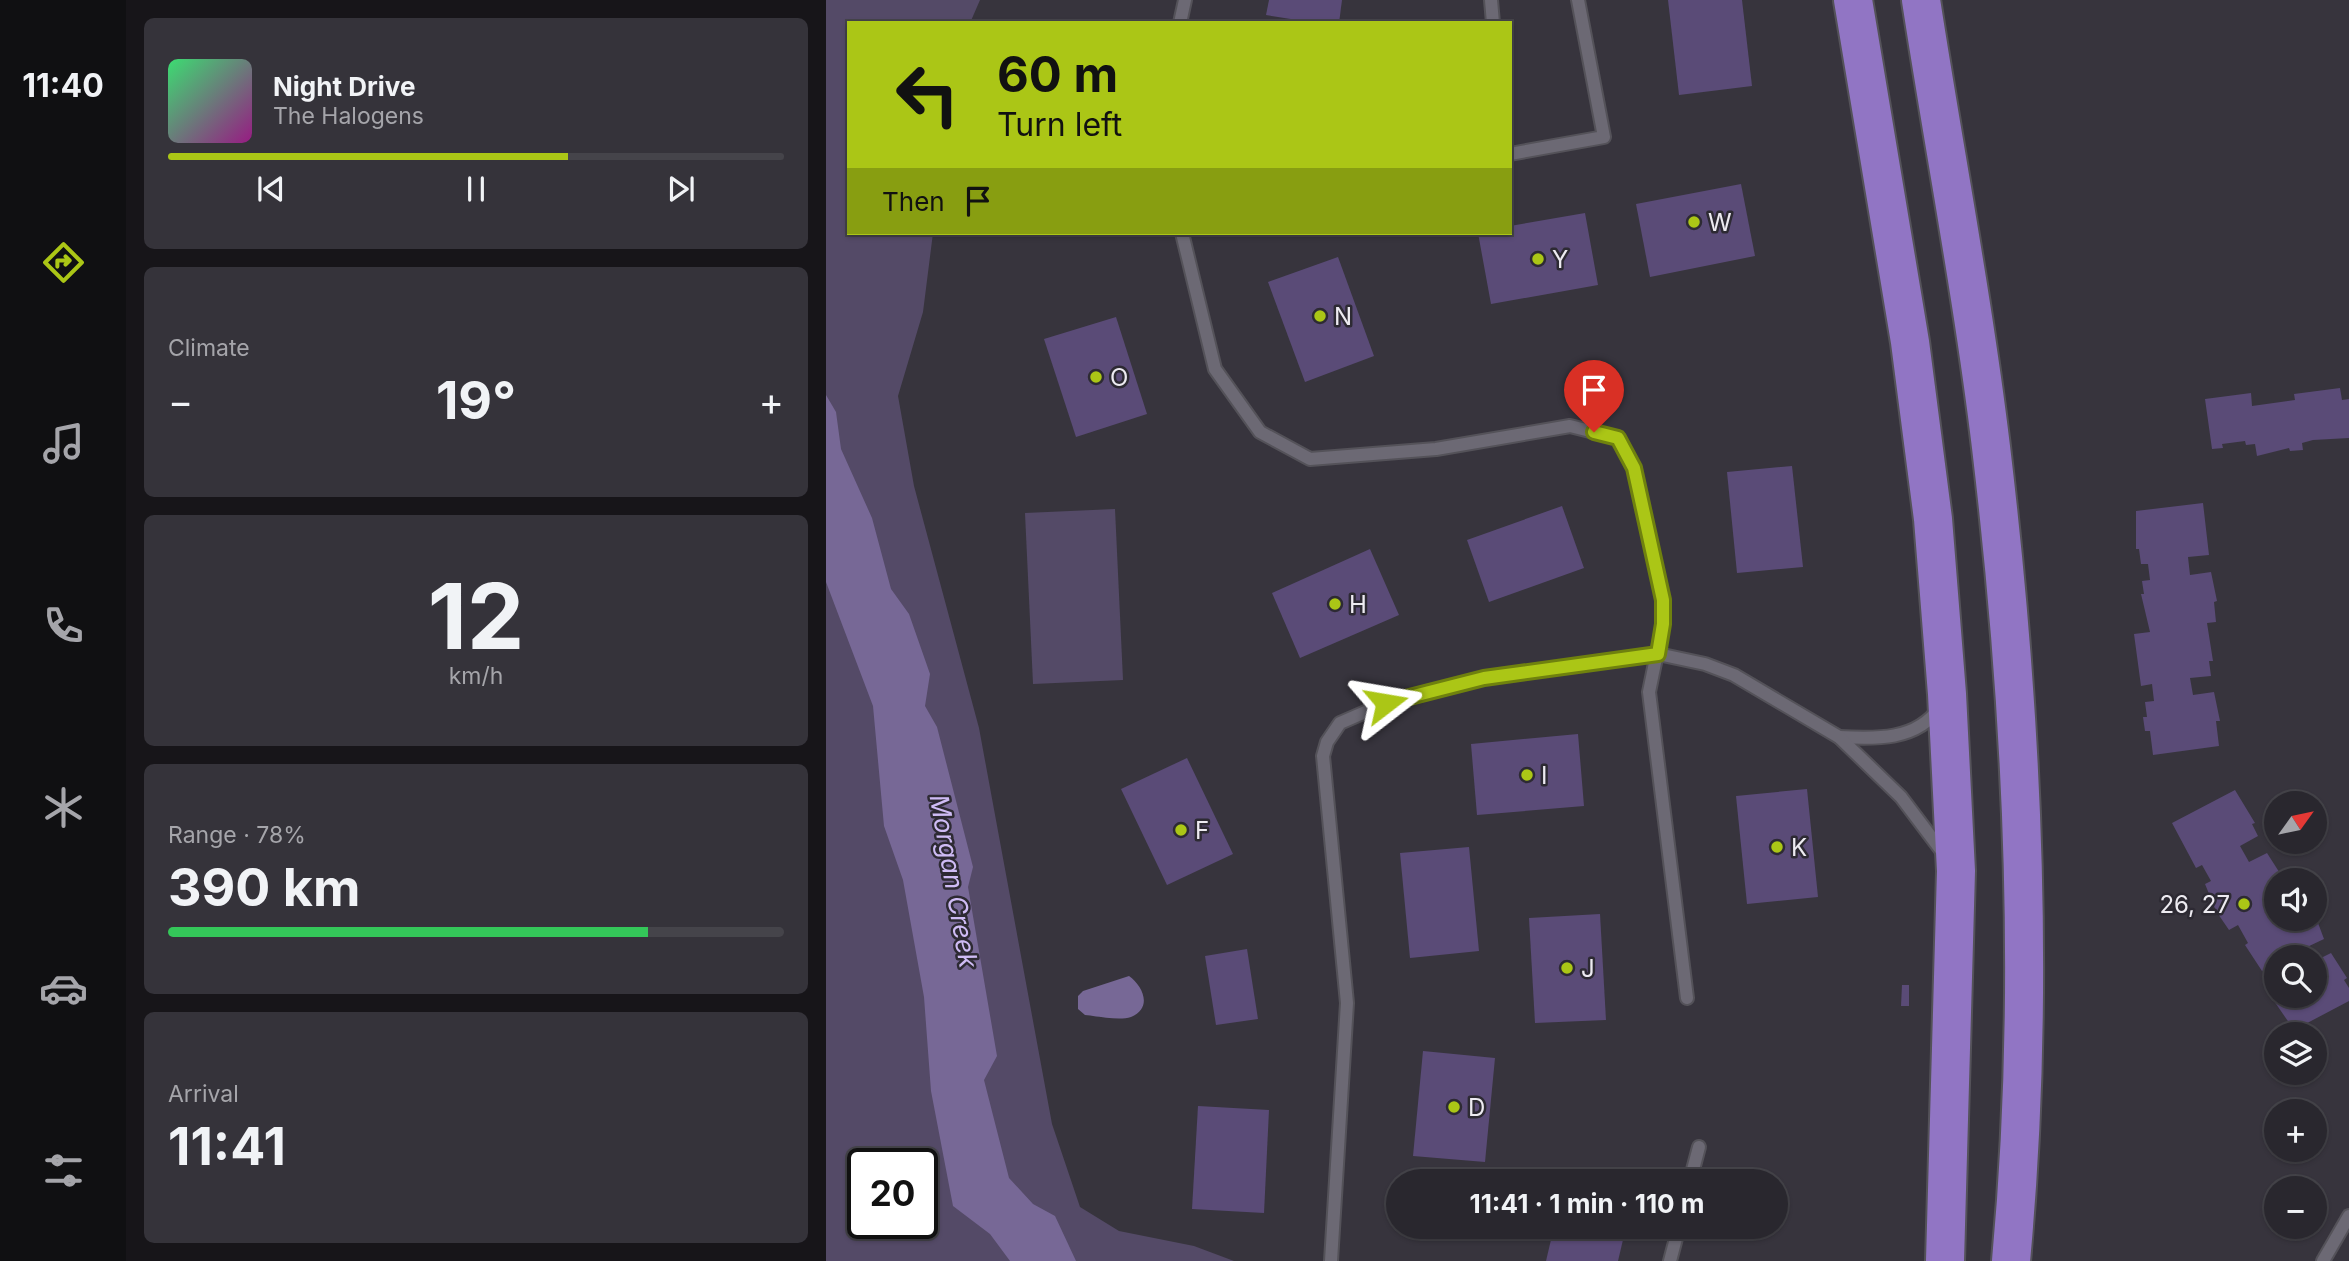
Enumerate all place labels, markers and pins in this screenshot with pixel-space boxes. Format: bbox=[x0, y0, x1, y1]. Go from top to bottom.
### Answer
place label: W bbox=[1708, 208, 1732, 237]
marker: W bbox=[1686, 214, 1702, 230]
place label: Y bbox=[1552, 245, 1568, 274]
marker: Y bbox=[1530, 251, 1546, 267]
place label: N bbox=[1334, 302, 1352, 331]
marker: N bbox=[1312, 308, 1328, 324]
pin bbox=[1564, 360, 1624, 432]
place label: O bbox=[1110, 363, 1128, 392]
marker: O bbox=[1088, 369, 1104, 385]
place label: H bbox=[1349, 590, 1367, 619]
marker: H bbox=[1327, 596, 1343, 612]
place label: I bbox=[1541, 761, 1547, 790]
marker: I bbox=[1519, 767, 1535, 783]
place label: F bbox=[1195, 816, 1209, 845]
marker: F bbox=[1173, 822, 1189, 838]
place label: K bbox=[1791, 833, 1807, 862]
marker: K bbox=[1769, 839, 1785, 855]
place label: 26, 27 bbox=[2159, 890, 2230, 919]
marker: 26, 27 bbox=[2236, 896, 2252, 912]
place label: J bbox=[1581, 954, 1595, 983]
marker: J bbox=[1559, 960, 1575, 976]
place label: D bbox=[1468, 1093, 1485, 1122]
marker: D bbox=[1446, 1099, 1462, 1115]

